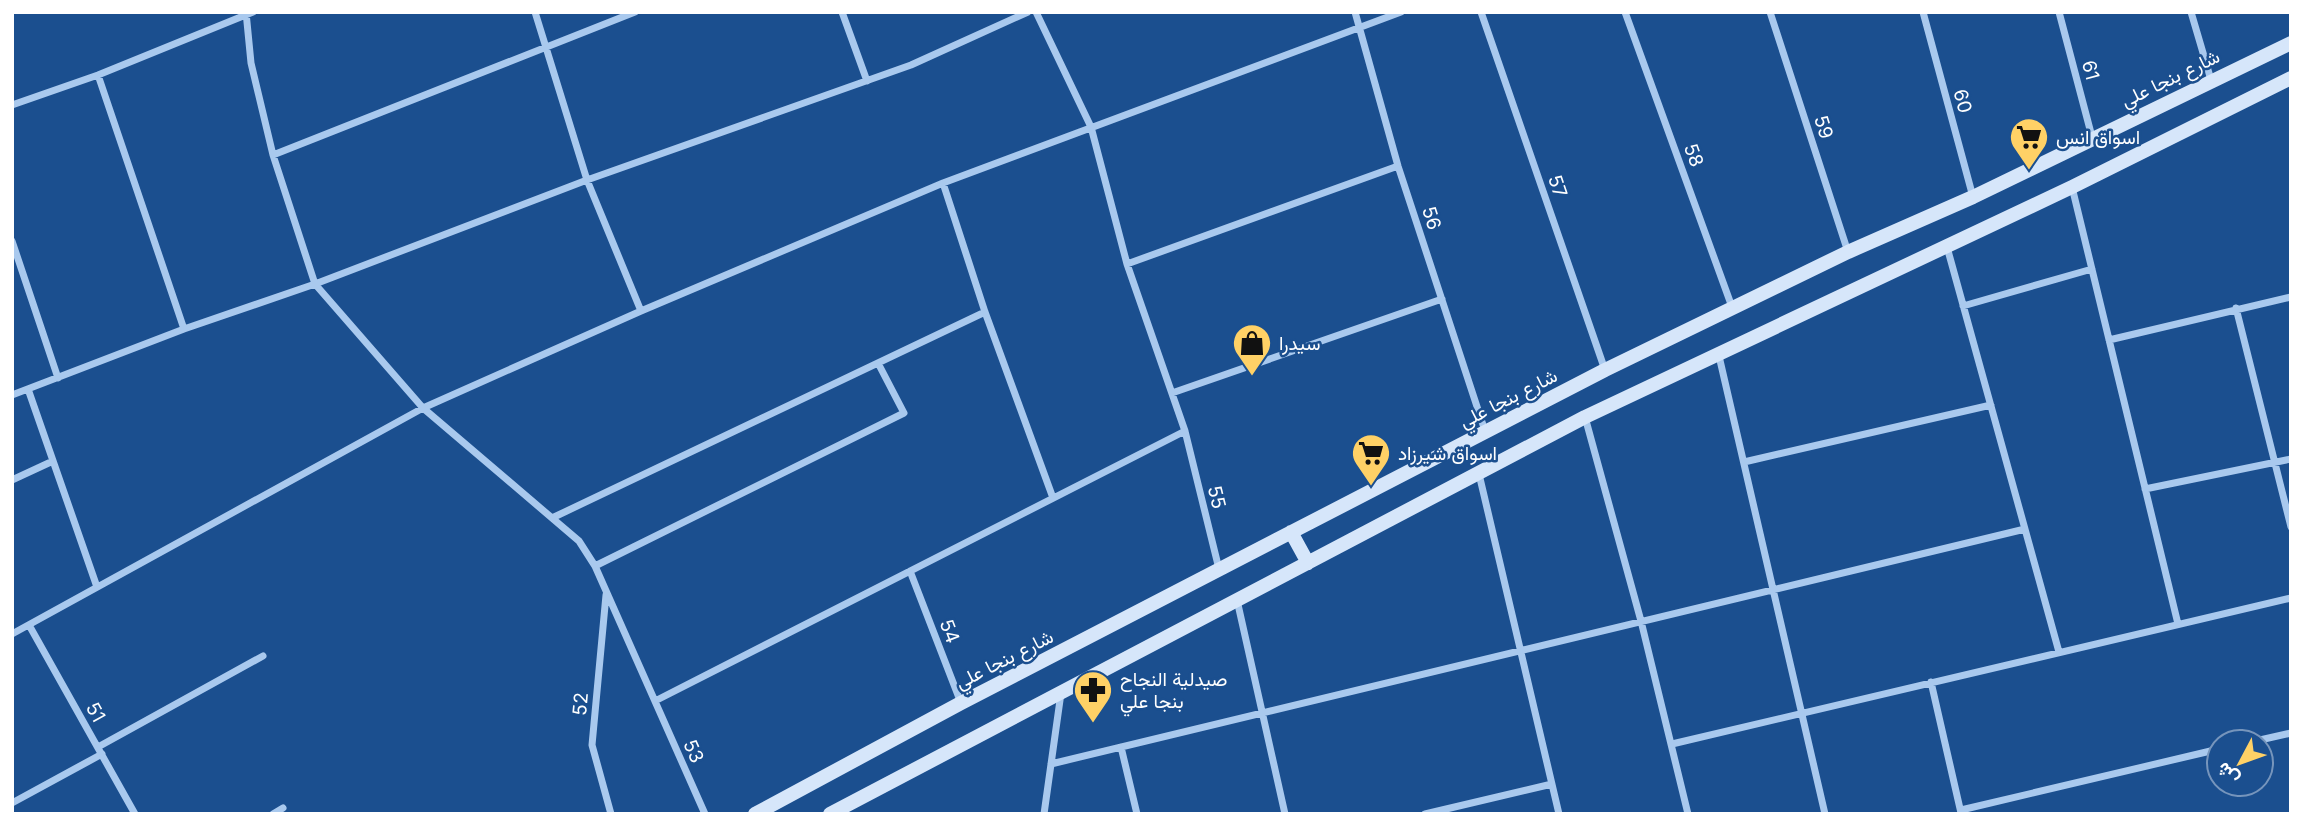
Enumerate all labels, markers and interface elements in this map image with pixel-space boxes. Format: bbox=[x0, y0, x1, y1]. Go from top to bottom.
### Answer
street label: شارع بنجا علي bbox=[2117, 45, 2225, 116]
street label: 61 bbox=[2077, 58, 2104, 83]
street label: 60 bbox=[1948, 87, 1977, 116]
street label: 59 bbox=[1809, 113, 1838, 142]
supermarket icon: اسواق انس bbox=[2008, 116, 2050, 171]
place label: اسواق انس bbox=[2056, 126, 2140, 149]
street label: 58 bbox=[1679, 140, 1708, 170]
street label: 57 bbox=[1543, 172, 1572, 200]
street label: 56 bbox=[1417, 204, 1446, 233]
shop icon: سيدرا bbox=[1231, 322, 1273, 377]
place label: سيدرا bbox=[1279, 332, 1321, 355]
street label: شارع بنجا علي bbox=[1455, 364, 1563, 437]
supermarket icon: اسواق شيرزاد bbox=[1350, 432, 1392, 487]
place label: اسواق شيرزاد bbox=[1398, 442, 1497, 465]
street label: 55 bbox=[1203, 483, 1230, 511]
street label: 54 bbox=[935, 616, 965, 646]
street label: شارع بنجا علي bbox=[951, 625, 1059, 698]
place label: صيدلية النجاح بنجا علي bbox=[1120, 668, 1227, 717]
pharmacy icon: صيدلية النجاح بنجا علي bbox=[1072, 669, 1114, 724]
street label: 52 bbox=[568, 692, 593, 717]
street label: 51 bbox=[81, 698, 110, 726]
north arrow bbox=[2205, 728, 2275, 798]
street label: 53 bbox=[678, 736, 709, 767]
text: ش bbox=[2211, 758, 2244, 790]

